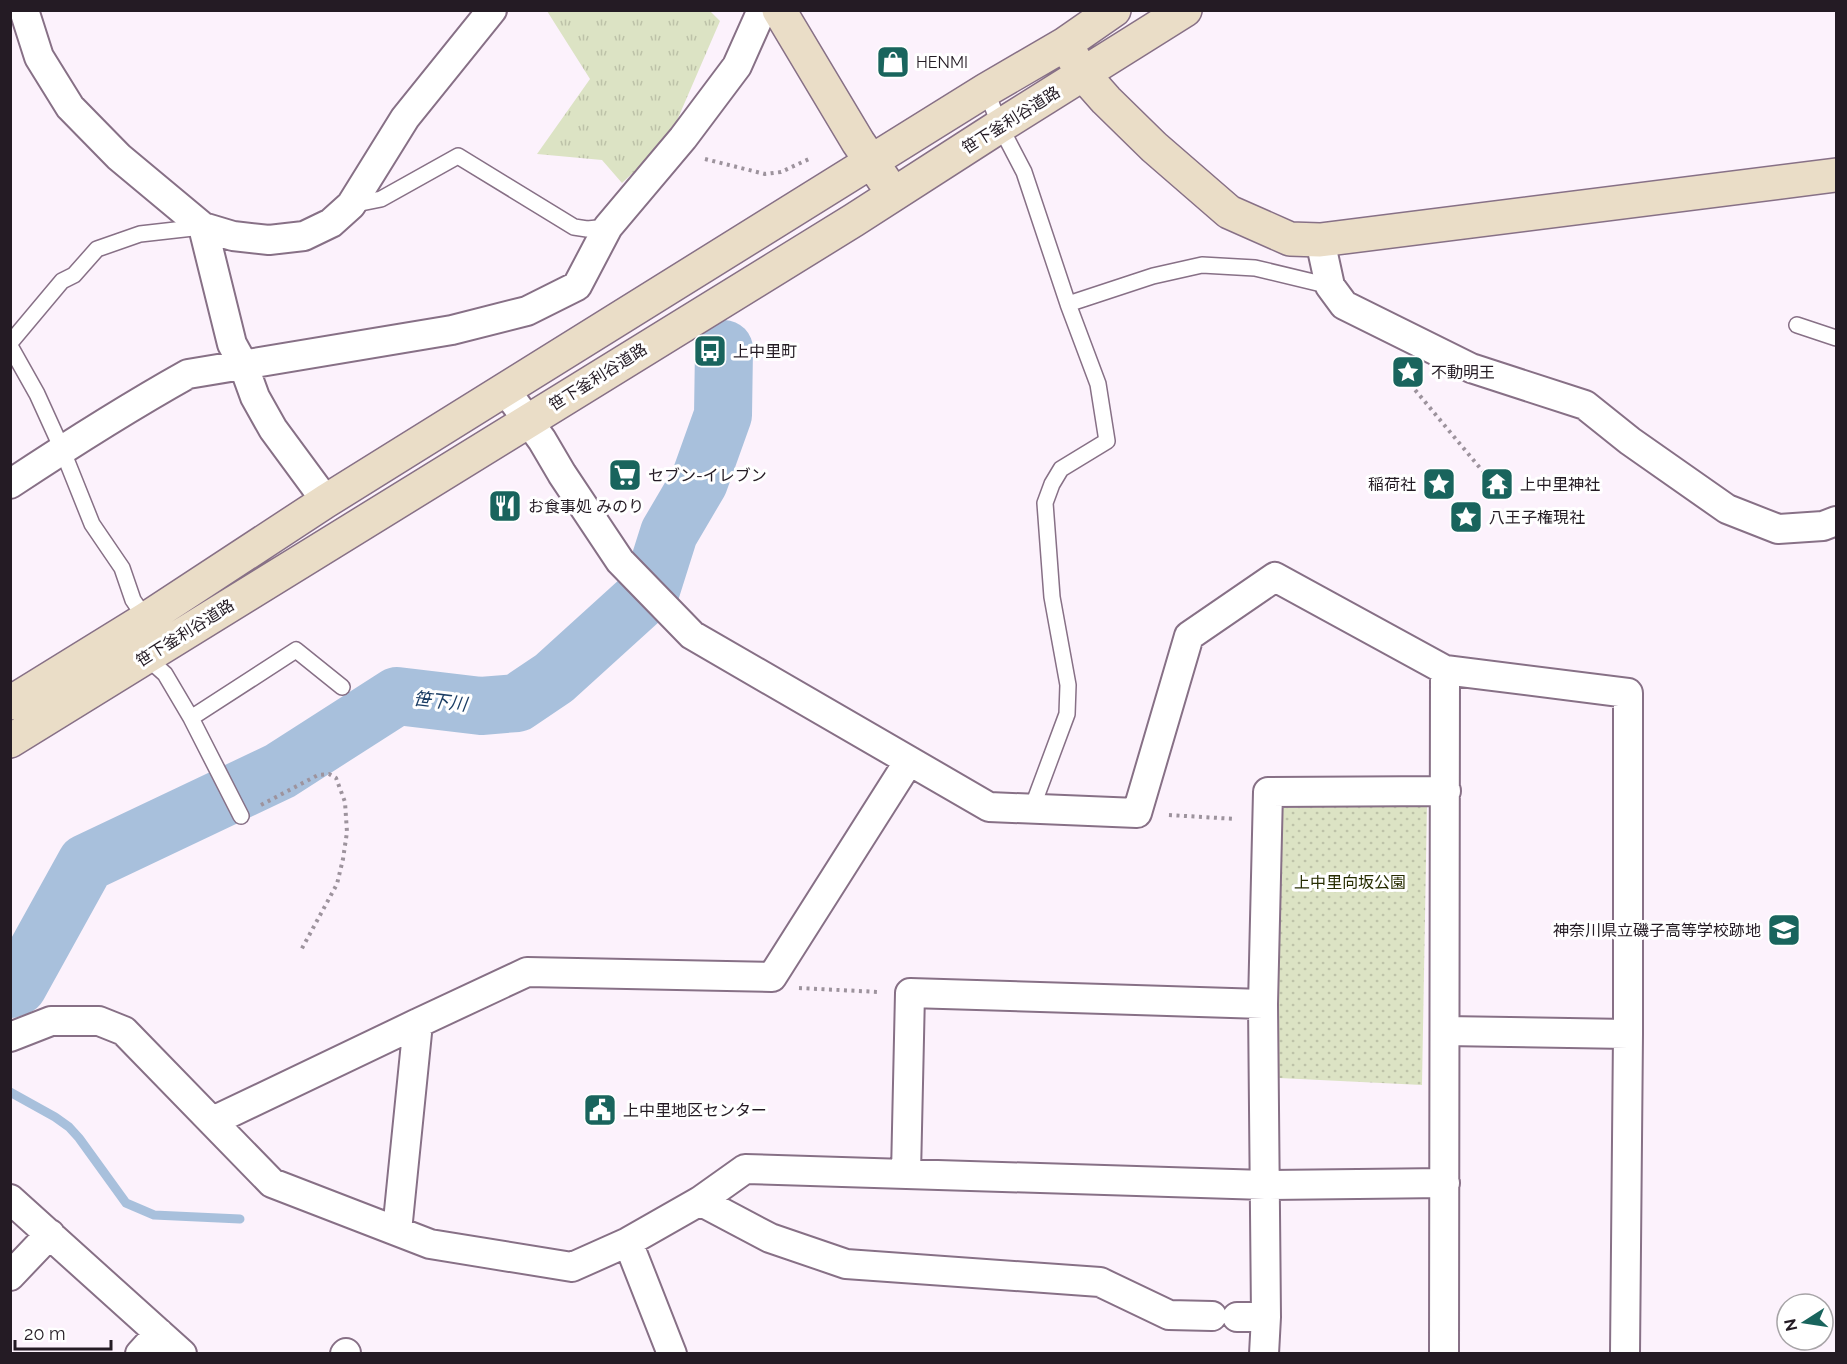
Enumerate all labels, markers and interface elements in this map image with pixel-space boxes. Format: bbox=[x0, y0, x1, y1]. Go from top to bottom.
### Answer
shop icon: HENMI bbox=[875, 44, 911, 80]
place label: HENMI bbox=[916, 53, 968, 72]
street label: 笹下釜利谷道路 bbox=[958, 82, 1064, 158]
bus stop icon: 上中里町 bbox=[692, 333, 728, 369]
street label: 笹下釜利谷道路 bbox=[545, 339, 651, 415]
place label: 上中里町 bbox=[733, 342, 797, 361]
place icon: 不動明王 bbox=[1390, 354, 1426, 390]
place label: 不動明王 bbox=[1431, 363, 1495, 382]
supermarket icon: セブン-イレブン bbox=[607, 457, 643, 493]
place label: セブン-イレブン bbox=[648, 466, 767, 485]
place icon: 稲荷社 bbox=[1421, 466, 1457, 502]
temple icon: 上中里神社 bbox=[1479, 466, 1515, 502]
place label: 稲荷社 bbox=[1368, 475, 1416, 494]
place label: 上中里神社 bbox=[1520, 475, 1600, 494]
restaurant icon: お食事処 みのり bbox=[487, 488, 523, 524]
place label: お食事処 みのり bbox=[528, 497, 644, 516]
place icon: 八王子権現社 bbox=[1448, 499, 1484, 535]
place label: 八王子権現社 bbox=[1489, 508, 1585, 527]
street label: 笹下釜利谷道路 bbox=[132, 595, 238, 671]
water label: 笹下川 bbox=[412, 687, 470, 715]
park label: 上中里向坂公園 bbox=[1294, 873, 1406, 892]
school or university icon: 神奈川県立磯子高等学校跡地 bbox=[1766, 912, 1802, 948]
place label: 神奈川県立磯子高等学校跡地 bbox=[1553, 921, 1761, 940]
public building icon: 上中里地区センター bbox=[582, 1092, 618, 1128]
place label: 上中里地区センター bbox=[623, 1101, 767, 1120]
north arrow bbox=[1775, 1292, 1835, 1352]
scale bar bbox=[15, 1313, 111, 1351]
text: N bbox=[1780, 1317, 1801, 1333]
text: 20 m bbox=[24, 1323, 66, 1344]

